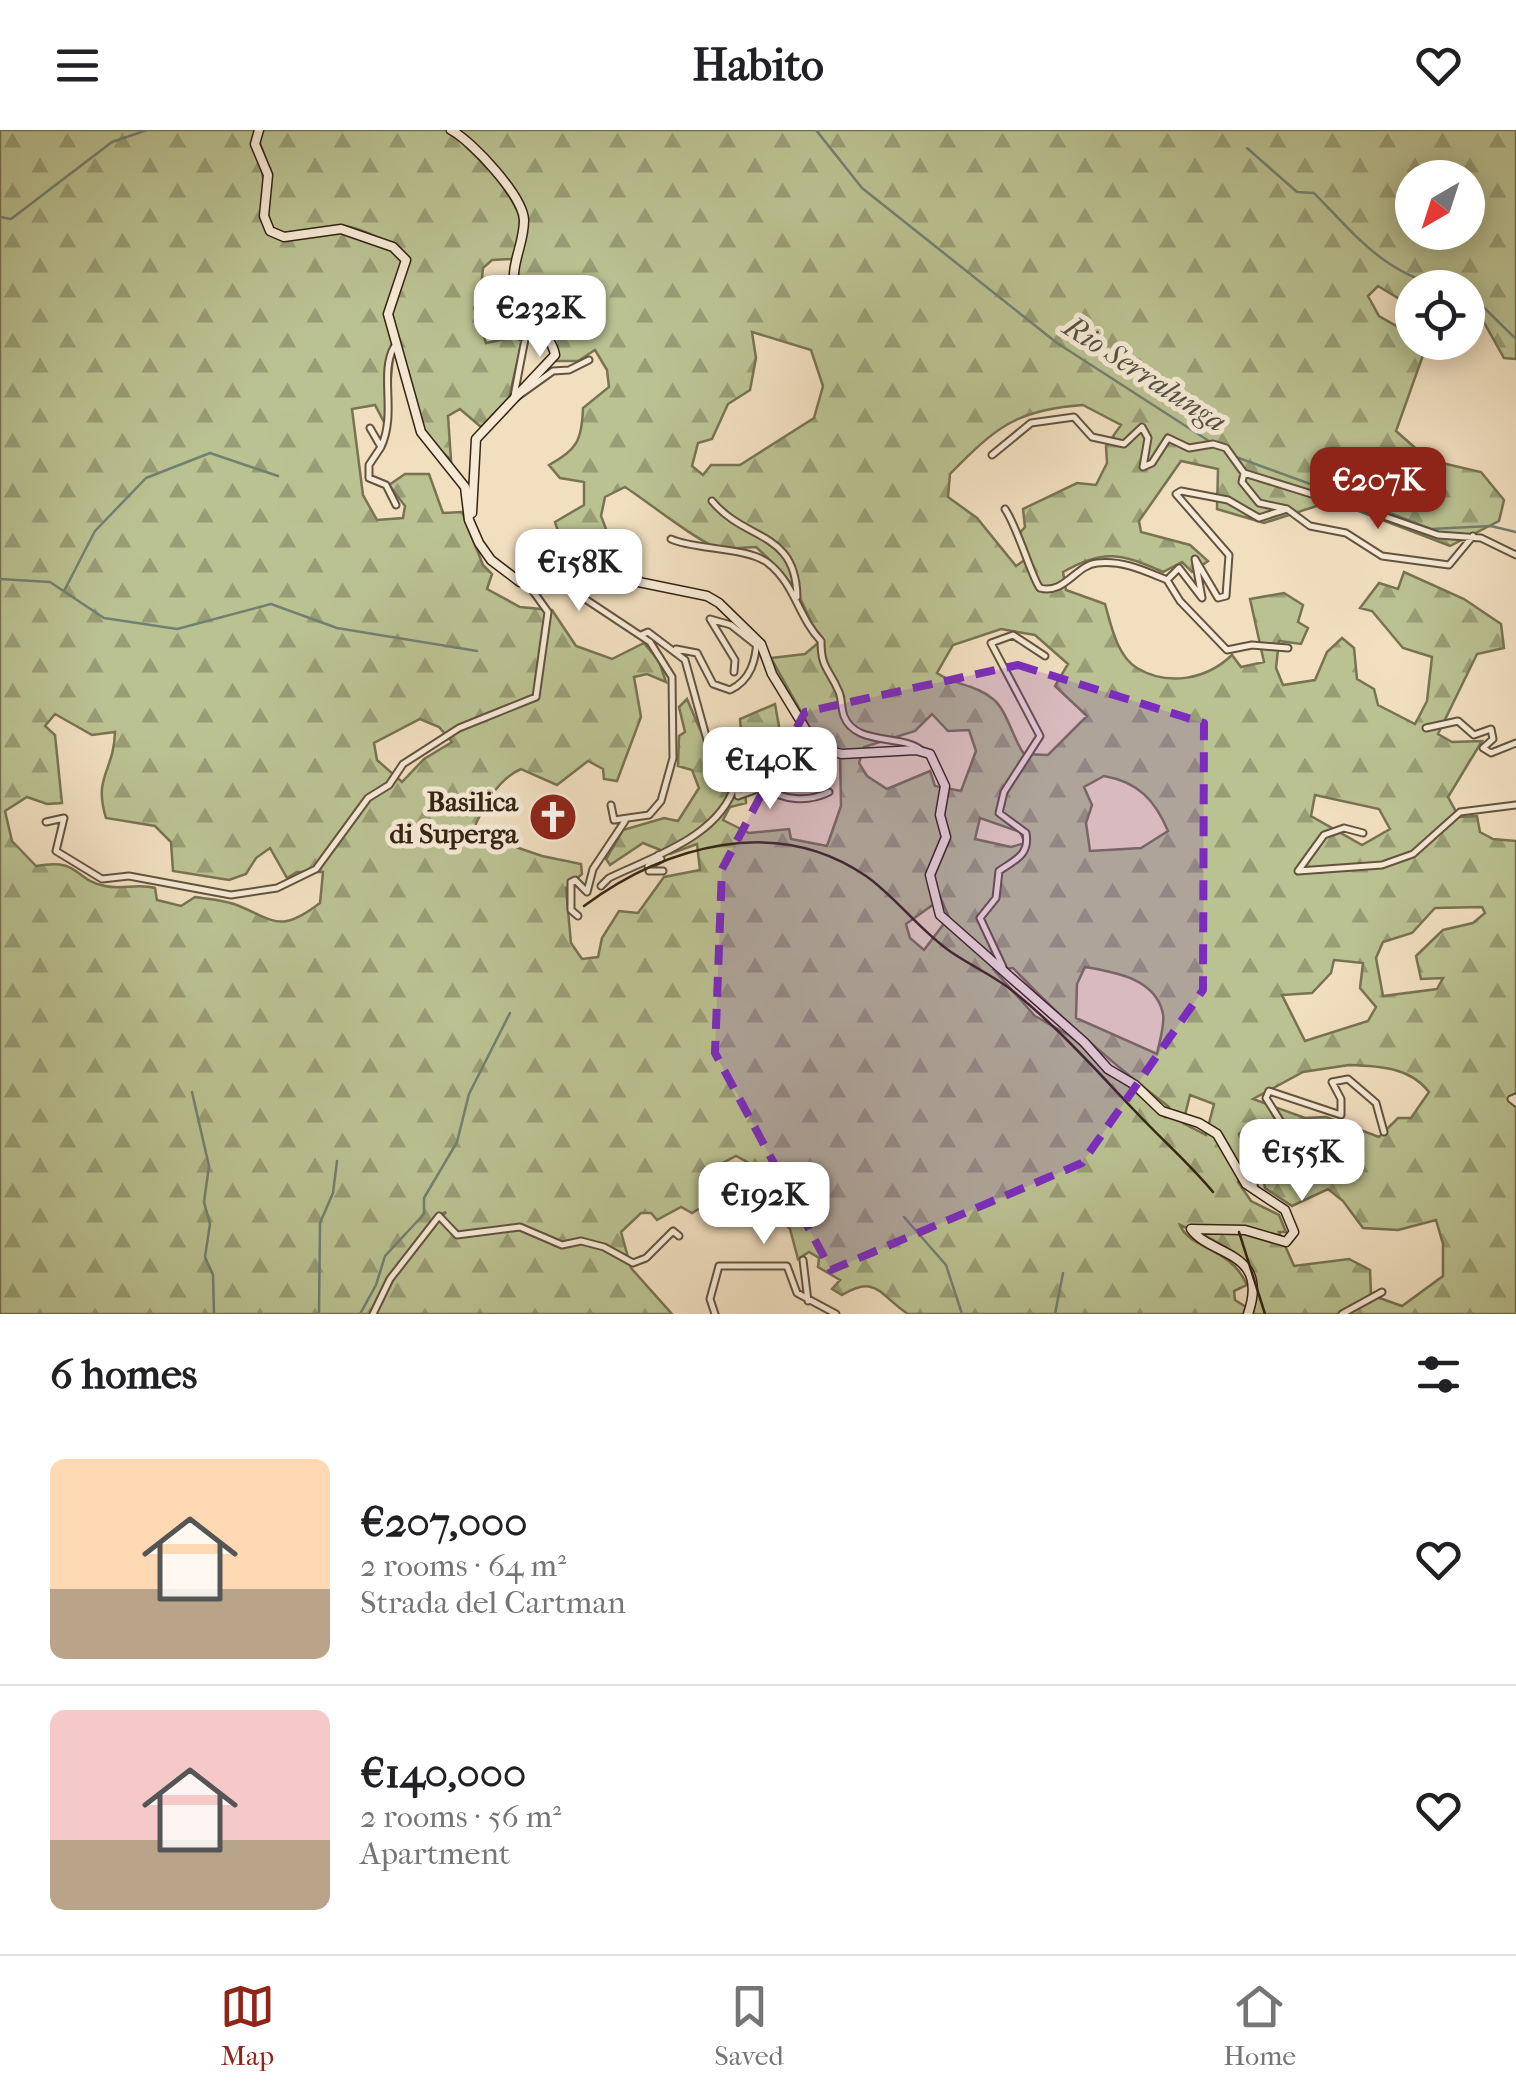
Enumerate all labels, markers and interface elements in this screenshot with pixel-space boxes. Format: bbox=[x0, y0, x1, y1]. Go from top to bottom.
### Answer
icon: menu bbox=[50, 38, 105, 93]
icon: heart bbox=[1411, 38, 1466, 93]
text: Habito bbox=[692, 39, 824, 92]
north arrow bbox=[1395, 160, 1485, 250]
map controls bbox=[1395, 160, 1485, 360]
button: locate bbox=[1395, 270, 1485, 360]
pin: €232K bbox=[470, 275, 610, 360]
text: €232K bbox=[496, 289, 584, 326]
water label: Rio Serralunga bbox=[1055, 308, 1232, 440]
pin: €207K bbox=[1308, 447, 1448, 532]
text: €207K bbox=[1332, 461, 1424, 498]
pin: €158K bbox=[509, 529, 649, 614]
text: €158K bbox=[537, 543, 621, 580]
pin: €140K bbox=[700, 727, 840, 812]
text: €140K bbox=[725, 741, 815, 778]
place label: Basilica di Superga bbox=[390, 785, 519, 850]
church icon: Basilica di Superga bbox=[527, 791, 579, 843]
pin: €155K bbox=[1232, 1119, 1372, 1204]
text: €155K bbox=[1261, 1133, 1343, 1170]
pin: €192K bbox=[694, 1162, 834, 1247]
text: €192K bbox=[721, 1176, 807, 1213]
icon: filters bbox=[1411, 1347, 1466, 1402]
text: 6 homes bbox=[50, 1350, 197, 1399]
text: €207,000 bbox=[360, 1498, 527, 1547]
icon: home bbox=[130, 1499, 250, 1619]
icon: heart bbox=[1411, 1532, 1466, 1587]
text: 2 rooms · 64 m² bbox=[360, 1547, 566, 1584]
text: Strada del Cartman bbox=[360, 1584, 626, 1621]
text: €140,000 bbox=[360, 1749, 526, 1798]
icon: home bbox=[130, 1750, 250, 1870]
icon: heart bbox=[1411, 1783, 1466, 1838]
text: 2 rooms · 56 m² bbox=[360, 1798, 561, 1835]
text: Apartment bbox=[360, 1835, 510, 1872]
tab: Map bbox=[220, 1979, 275, 2072]
tab: Saved bbox=[714, 1979, 784, 2072]
tab: Home bbox=[1223, 1979, 1296, 2072]

